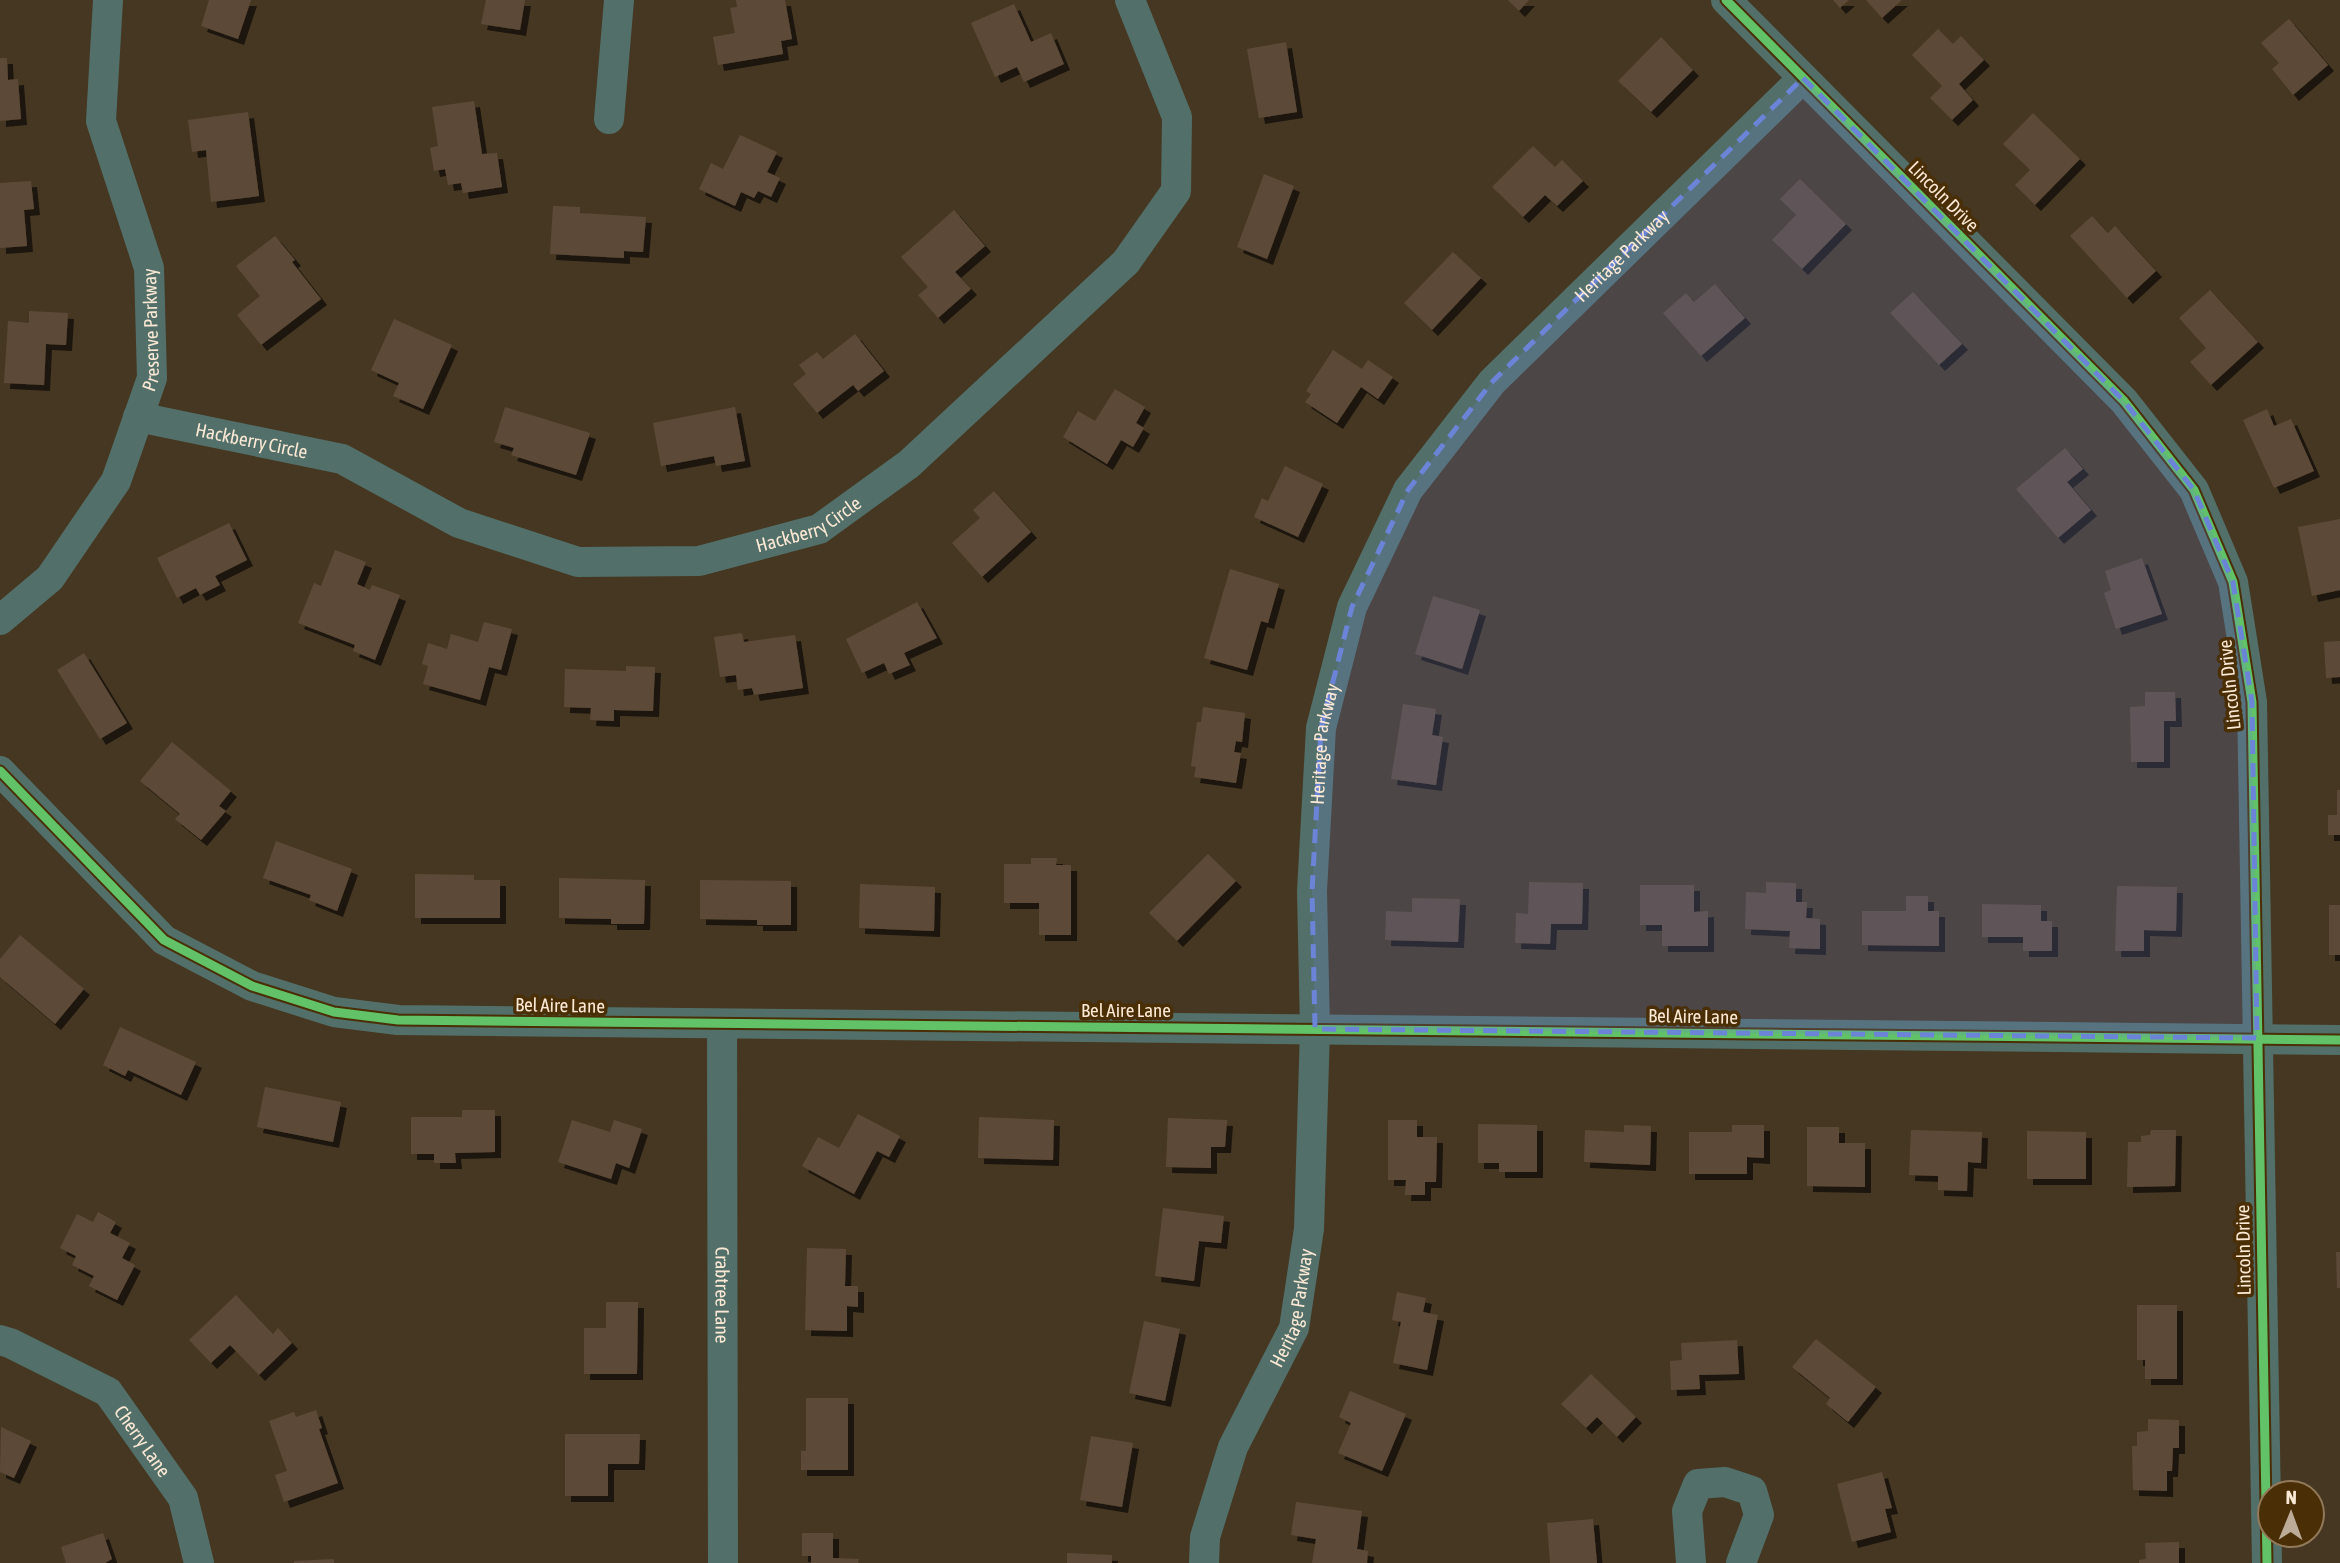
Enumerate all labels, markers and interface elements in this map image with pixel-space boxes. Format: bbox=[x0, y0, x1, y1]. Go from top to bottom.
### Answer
street label: Lincoln Drive bbox=[1904, 156, 1984, 236]
street label: Heritage Parkway bbox=[1570, 205, 1673, 306]
street label: Preserve Parkway bbox=[137, 268, 163, 394]
street label: Hackberry Circle bbox=[194, 418, 310, 463]
street label: Hackberry Circle bbox=[753, 492, 865, 556]
street label: Lincoln Drive bbox=[2213, 639, 2245, 731]
street label: Heritage Parkway bbox=[1306, 681, 1343, 805]
street label: Bel Aire Lane bbox=[515, 993, 605, 1017]
street label: Bel Aire Lane bbox=[1081, 999, 1171, 1021]
street label: Bel Aire Lane bbox=[1648, 1004, 1738, 1028]
street label: Lincoln Drive bbox=[2231, 1204, 2255, 1296]
street label: Crabtree Lane bbox=[711, 1247, 734, 1343]
street label: Heritage Parkway bbox=[1265, 1247, 1317, 1371]
street label: Cherry Lane bbox=[110, 1401, 175, 1481]
north arrow bbox=[2256, 1479, 2326, 1549]
text: N bbox=[2285, 1486, 2297, 1508]

